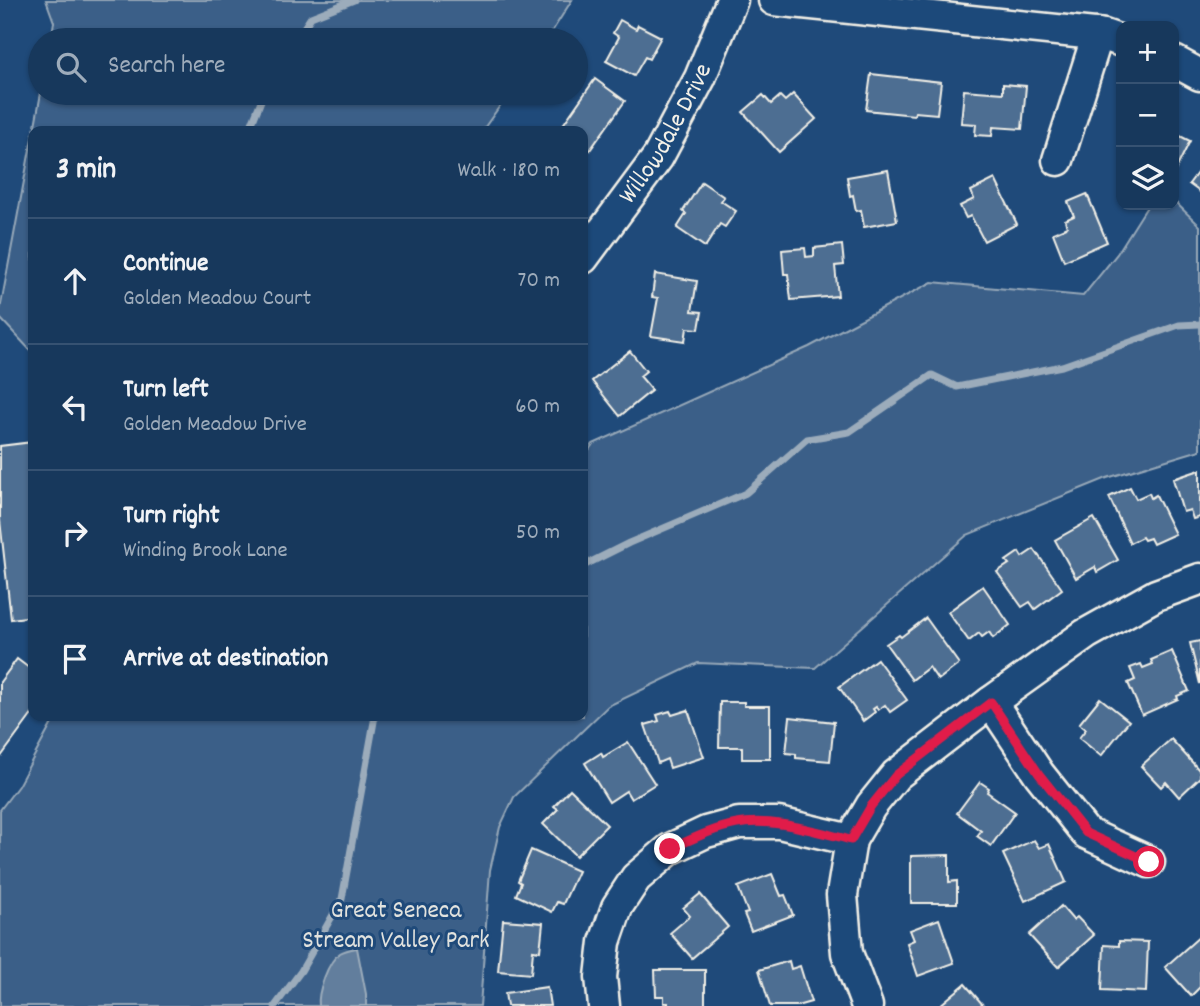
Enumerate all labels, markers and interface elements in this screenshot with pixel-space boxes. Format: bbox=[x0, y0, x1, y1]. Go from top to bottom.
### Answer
map controls bbox=[1116, 21, 1179, 210]
button: + bbox=[1116, 21, 1179, 84]
search box bbox=[28, 28, 588, 105]
icon: search bbox=[52, 48, 90, 86]
text: Search here bbox=[108, 48, 226, 85]
street label: Willowdale Drive bbox=[610, 58, 722, 212]
button: − bbox=[1116, 84, 1179, 147]
button: layers bbox=[1116, 147, 1179, 210]
text: 3 min bbox=[56, 150, 116, 193]
text: Walk · 180 m bbox=[457, 155, 560, 188]
text: Continue bbox=[123, 246, 208, 283]
icon: ahead bbox=[56, 262, 94, 300]
text: 70 m bbox=[518, 265, 560, 298]
text: Golden Meadow Court bbox=[123, 283, 311, 316]
text: Turn left bbox=[123, 372, 209, 409]
icon: left bbox=[56, 388, 94, 426]
text: 60 m bbox=[515, 391, 560, 424]
text: Golden Meadow Drive bbox=[123, 409, 307, 442]
text: Turn right bbox=[123, 498, 220, 535]
icon: right bbox=[56, 514, 94, 552]
text: 50 m bbox=[516, 517, 560, 550]
text: Winding Brook Lane bbox=[123, 535, 288, 568]
icon: arrive bbox=[56, 640, 94, 678]
text: Arrive at destination bbox=[123, 641, 328, 678]
route end bbox=[654, 833, 685, 864]
route start bbox=[1133, 846, 1164, 877]
park label: Great Seneca Stream Valley Park bbox=[302, 893, 490, 960]

